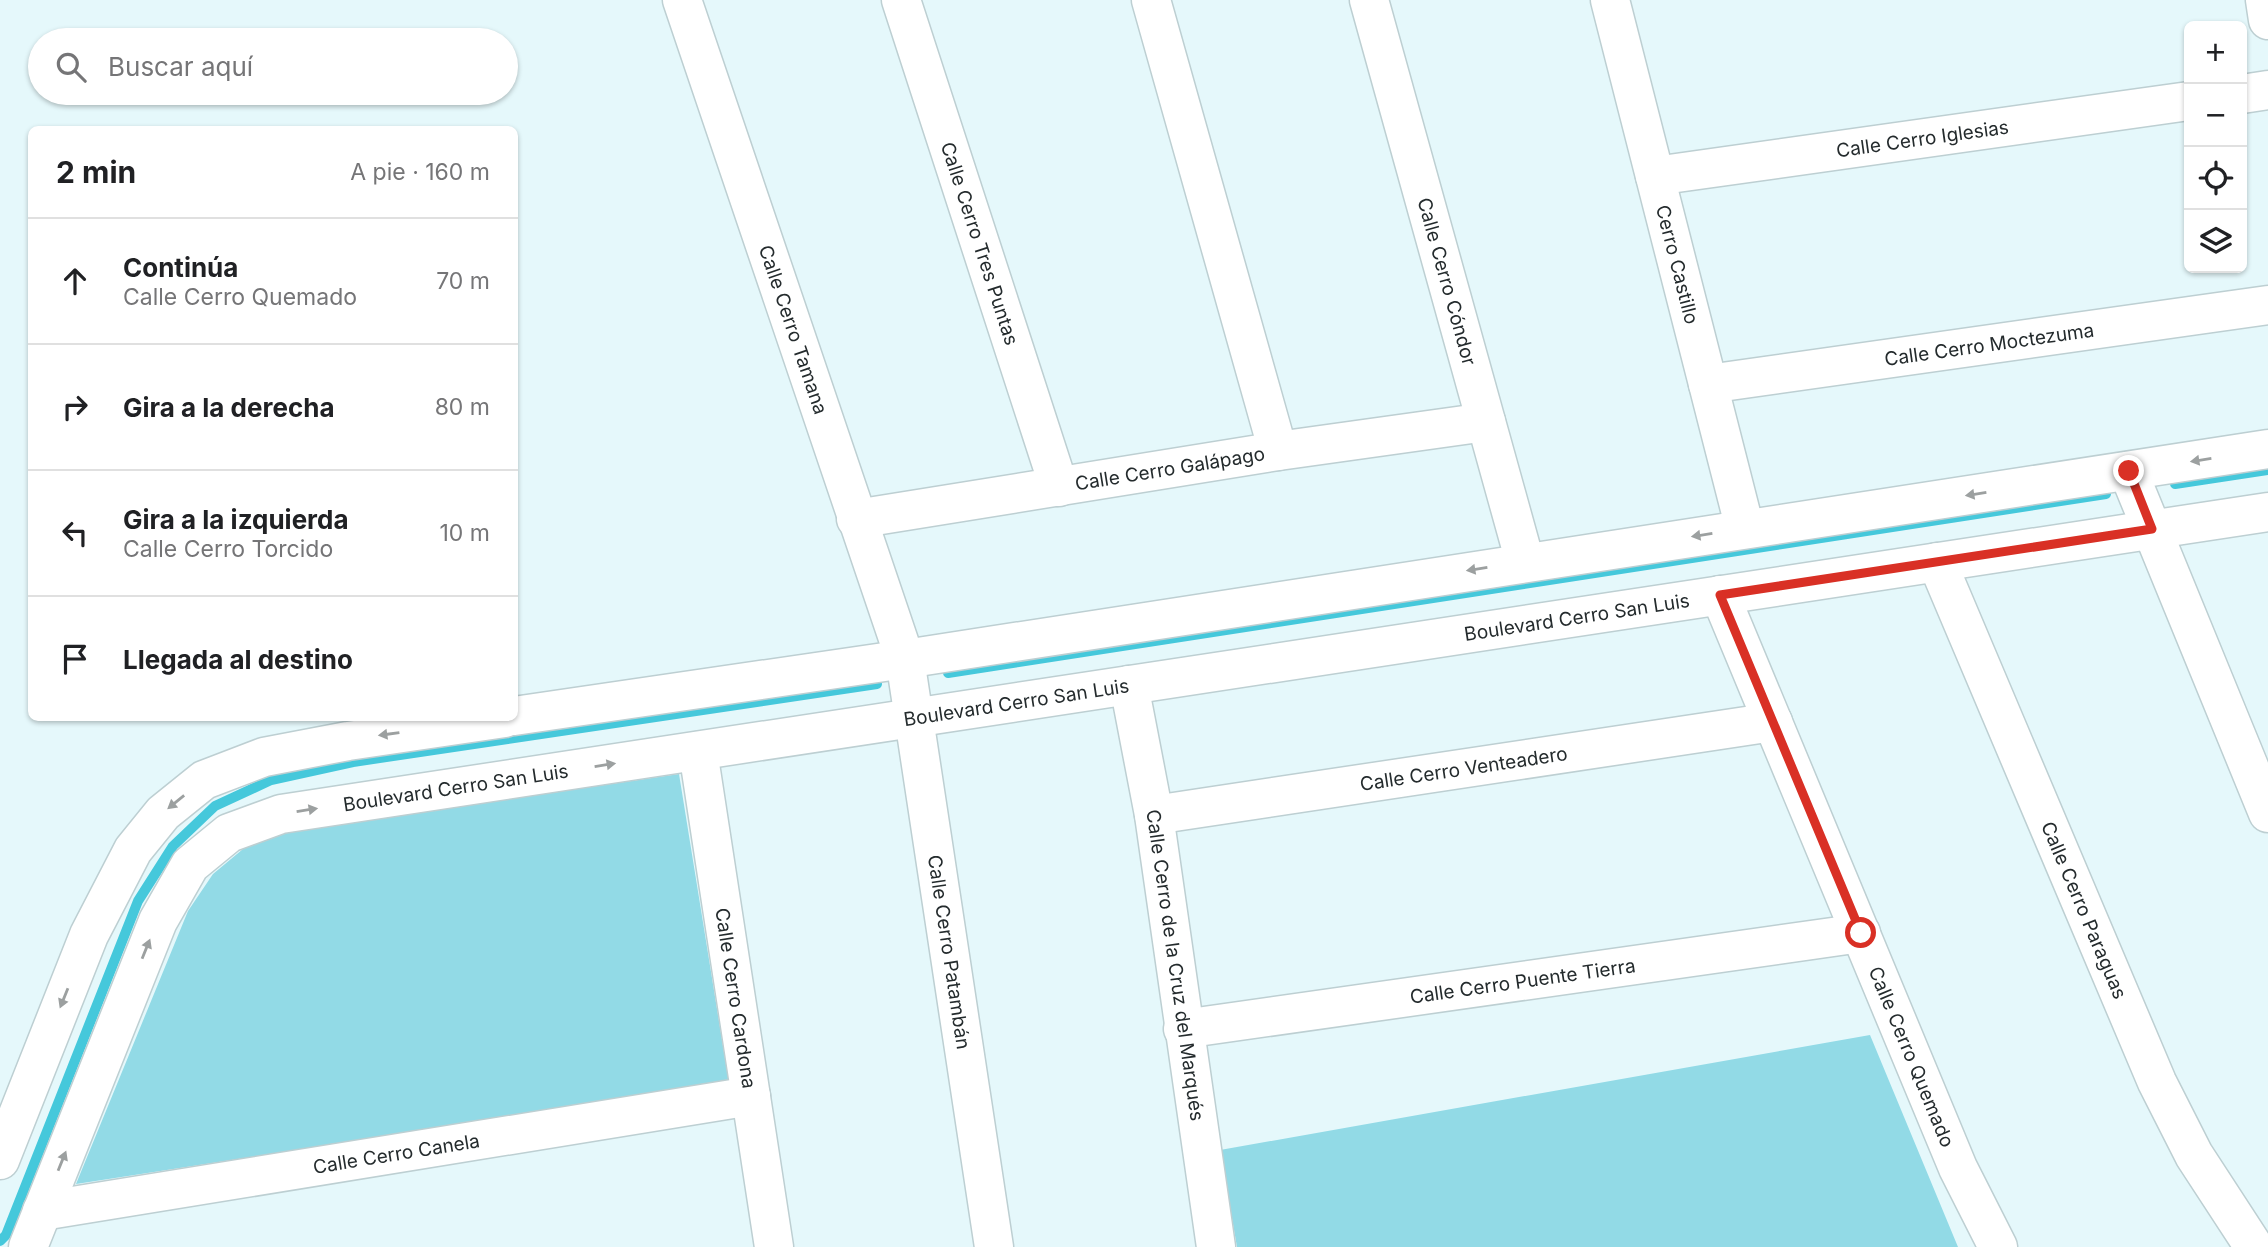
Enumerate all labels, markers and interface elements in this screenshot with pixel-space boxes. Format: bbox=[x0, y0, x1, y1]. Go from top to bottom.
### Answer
map controls bbox=[2184, 21, 2247, 273]
button: + bbox=[2184, 21, 2247, 84]
search box bbox=[28, 28, 518, 105]
icon: search bbox=[52, 48, 90, 86]
text: Buscar aquí bbox=[108, 51, 253, 82]
button: − bbox=[2184, 84, 2247, 147]
street label: Calle Cerro Iglesias bbox=[1835, 115, 2010, 162]
street label: Calle Cerro Tres Puntas bbox=[936, 139, 1024, 348]
button: locate bbox=[2184, 147, 2247, 210]
text: 2 min bbox=[56, 154, 136, 190]
text: A pie · 160 m bbox=[350, 158, 490, 186]
street label: Calle Cerro Cóndor bbox=[1413, 195, 1481, 368]
street label: Cerro Castillo bbox=[1651, 203, 1704, 327]
button: layers bbox=[2184, 210, 2247, 273]
street label: Calle Cerro Tamana bbox=[754, 242, 833, 417]
text: Continúa bbox=[123, 252, 238, 283]
icon: ahead bbox=[56, 262, 94, 300]
text: 70 m bbox=[436, 267, 490, 295]
text: Calle Cerro Quemado bbox=[123, 283, 357, 311]
street label: Calle Cerro Moctezuma bbox=[1883, 318, 2096, 370]
icon: right bbox=[56, 388, 94, 426]
text: Gira a la derecha bbox=[123, 392, 335, 423]
text: 80 m bbox=[435, 393, 490, 421]
street label: Calle Cerro Galápago bbox=[1073, 442, 1267, 495]
one-way arrow bbox=[2189, 454, 2211, 465]
route end bbox=[2113, 455, 2144, 486]
one-way arrow bbox=[1964, 489, 1986, 500]
text: Gira a la izquierda bbox=[123, 504, 349, 535]
icon: left bbox=[56, 514, 94, 552]
text: 10 m bbox=[440, 519, 490, 547]
one-way arrow bbox=[1691, 530, 1713, 541]
text: Calle Cerro Torcido bbox=[123, 535, 333, 563]
one-way arrow bbox=[1466, 564, 1488, 575]
street label: Boulevard Cerro San Luis bbox=[1463, 589, 1691, 646]
icon: arrive bbox=[56, 640, 94, 678]
text: Llegada al destino bbox=[123, 644, 353, 675]
street label: Boulevard Cerro San Luis bbox=[902, 674, 1131, 731]
one-way arrow bbox=[378, 729, 400, 740]
street label: Calle Cerro Venteadero bbox=[1358, 742, 1569, 795]
street label: Boulevard Cerro San Luis bbox=[341, 759, 570, 816]
one-way arrow bbox=[594, 759, 616, 770]
one-way arrow bbox=[167, 795, 185, 810]
one-way arrow bbox=[296, 804, 318, 815]
street label: Calle Cerro de la Cruz del Marqués bbox=[1142, 808, 1209, 1122]
street label: Calle Cerro Paraguas bbox=[2037, 818, 2132, 1002]
street label: Calle Cerro Patambán bbox=[923, 853, 975, 1051]
street label: Calle Cerro Cardona bbox=[711, 906, 761, 1090]
route start bbox=[1845, 917, 1876, 948]
one-way arrow bbox=[141, 939, 152, 960]
street label: Calle Cerro Puente Tierra bbox=[1408, 954, 1637, 1008]
street label: Calle Cerro Quemado bbox=[1864, 963, 1960, 1150]
one-way arrow bbox=[59, 987, 70, 1008]
street label: Calle Cerro Canela bbox=[311, 1129, 481, 1178]
one-way arrow bbox=[57, 1150, 68, 1171]

